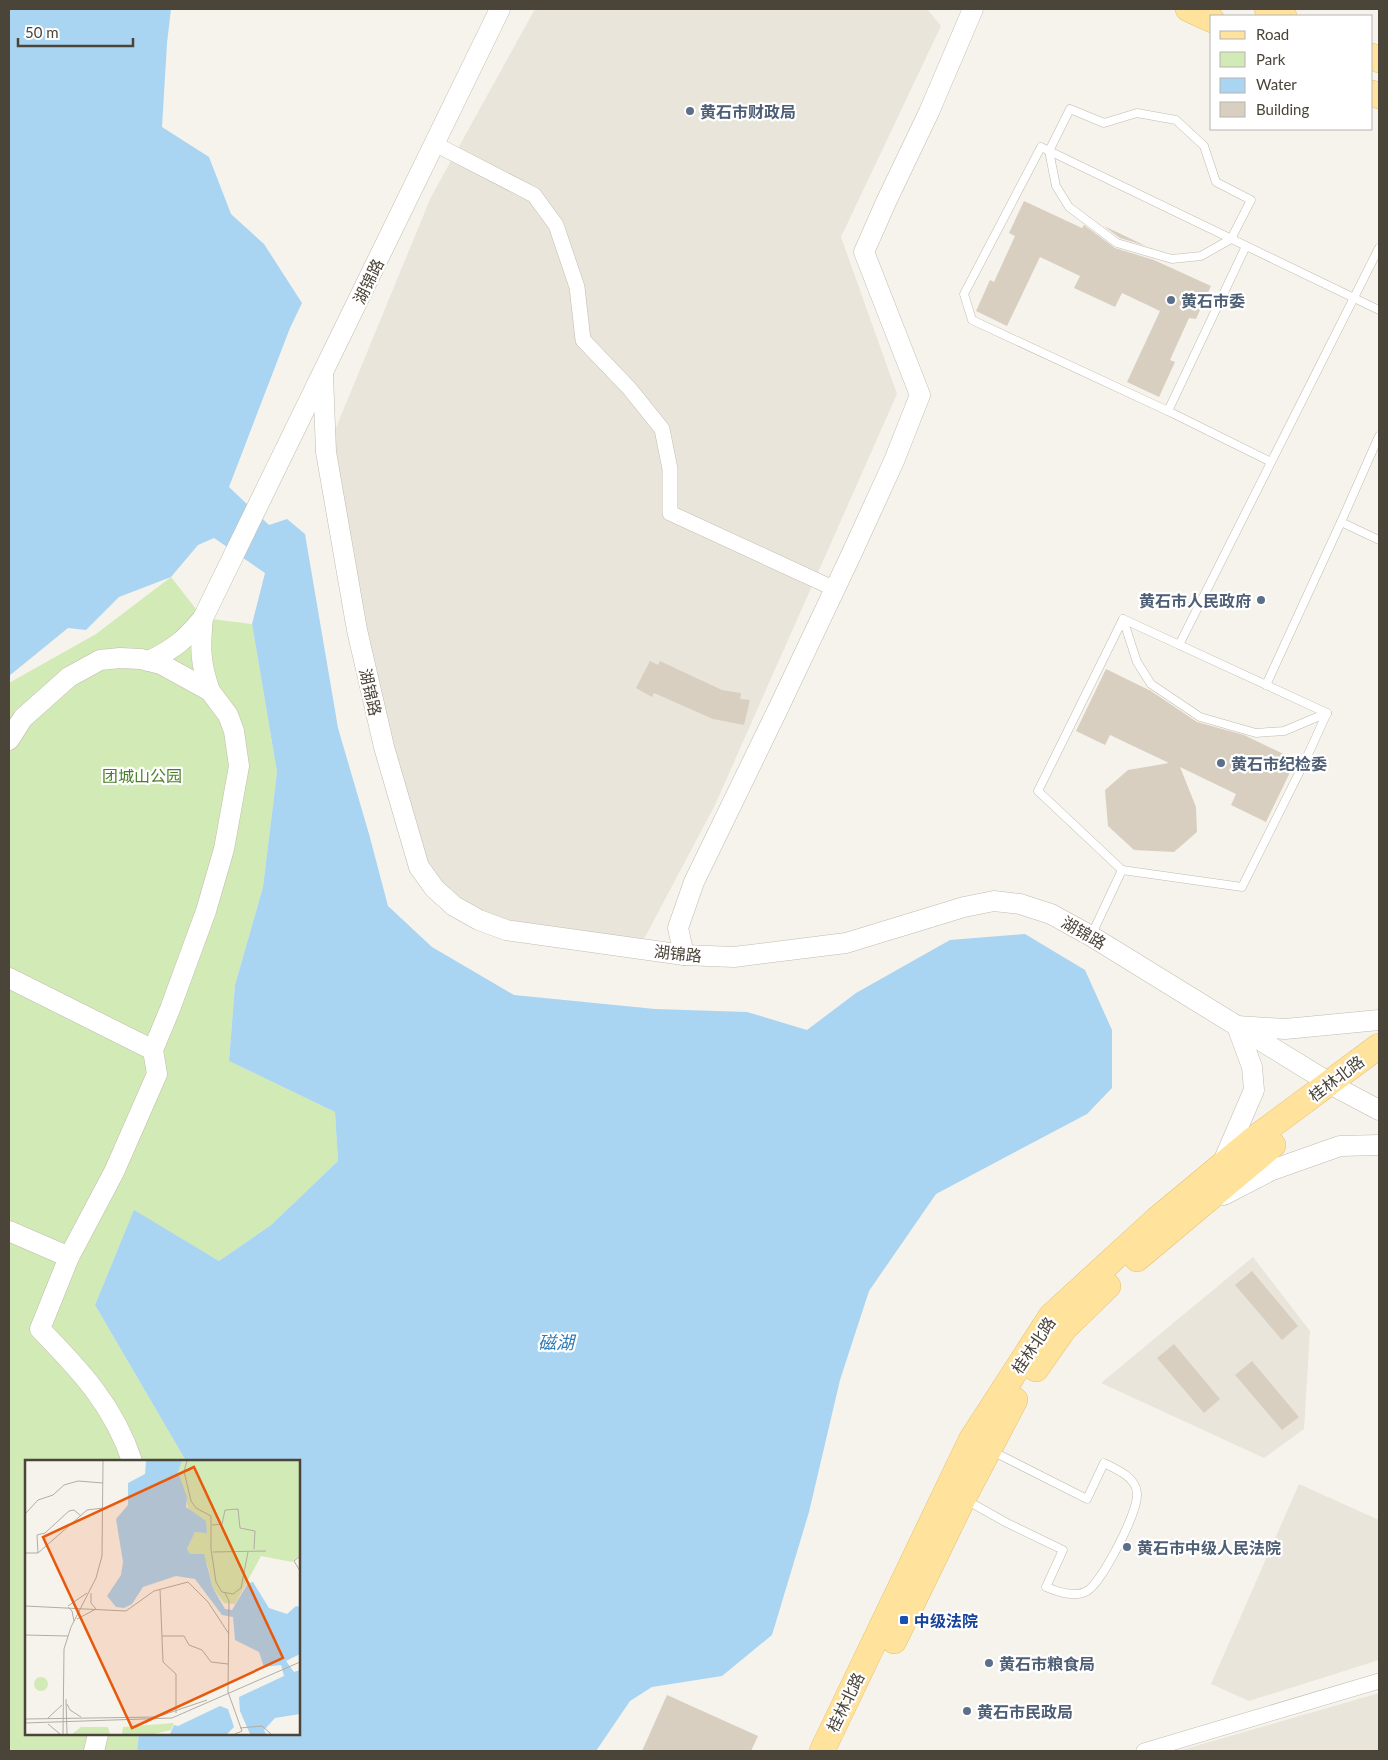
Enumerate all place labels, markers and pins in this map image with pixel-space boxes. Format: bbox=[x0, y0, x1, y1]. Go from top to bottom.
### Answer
place label: 黄石市财政局 bbox=[700, 102, 796, 121]
marker: 黄石市财政局 bbox=[684, 105, 696, 117]
place label: 黄石市委 bbox=[1181, 291, 1245, 310]
marker: 黄石市委 bbox=[1165, 294, 1177, 306]
place label: 黄石市人民政府 bbox=[1139, 591, 1251, 610]
marker: 黄石市人民政府 bbox=[1255, 594, 1267, 606]
place label: 黄石市纪检委 bbox=[1231, 754, 1327, 773]
marker: 黄石市纪检委 bbox=[1215, 757, 1227, 769]
place label: 黄石市中级人民法院 bbox=[1137, 1538, 1281, 1557]
marker: 黄石市中级人民法院 bbox=[1121, 1541, 1133, 1553]
place label: 中级法院 bbox=[914, 1611, 978, 1630]
marker: 中级法院 bbox=[898, 1614, 910, 1626]
place label: 黄石市粮食局 bbox=[999, 1654, 1095, 1673]
marker: 黄石市粮食局 bbox=[983, 1657, 995, 1669]
place label: 黄石市民政局 bbox=[977, 1702, 1073, 1721]
marker: 黄石市民政局 bbox=[961, 1705, 973, 1717]

